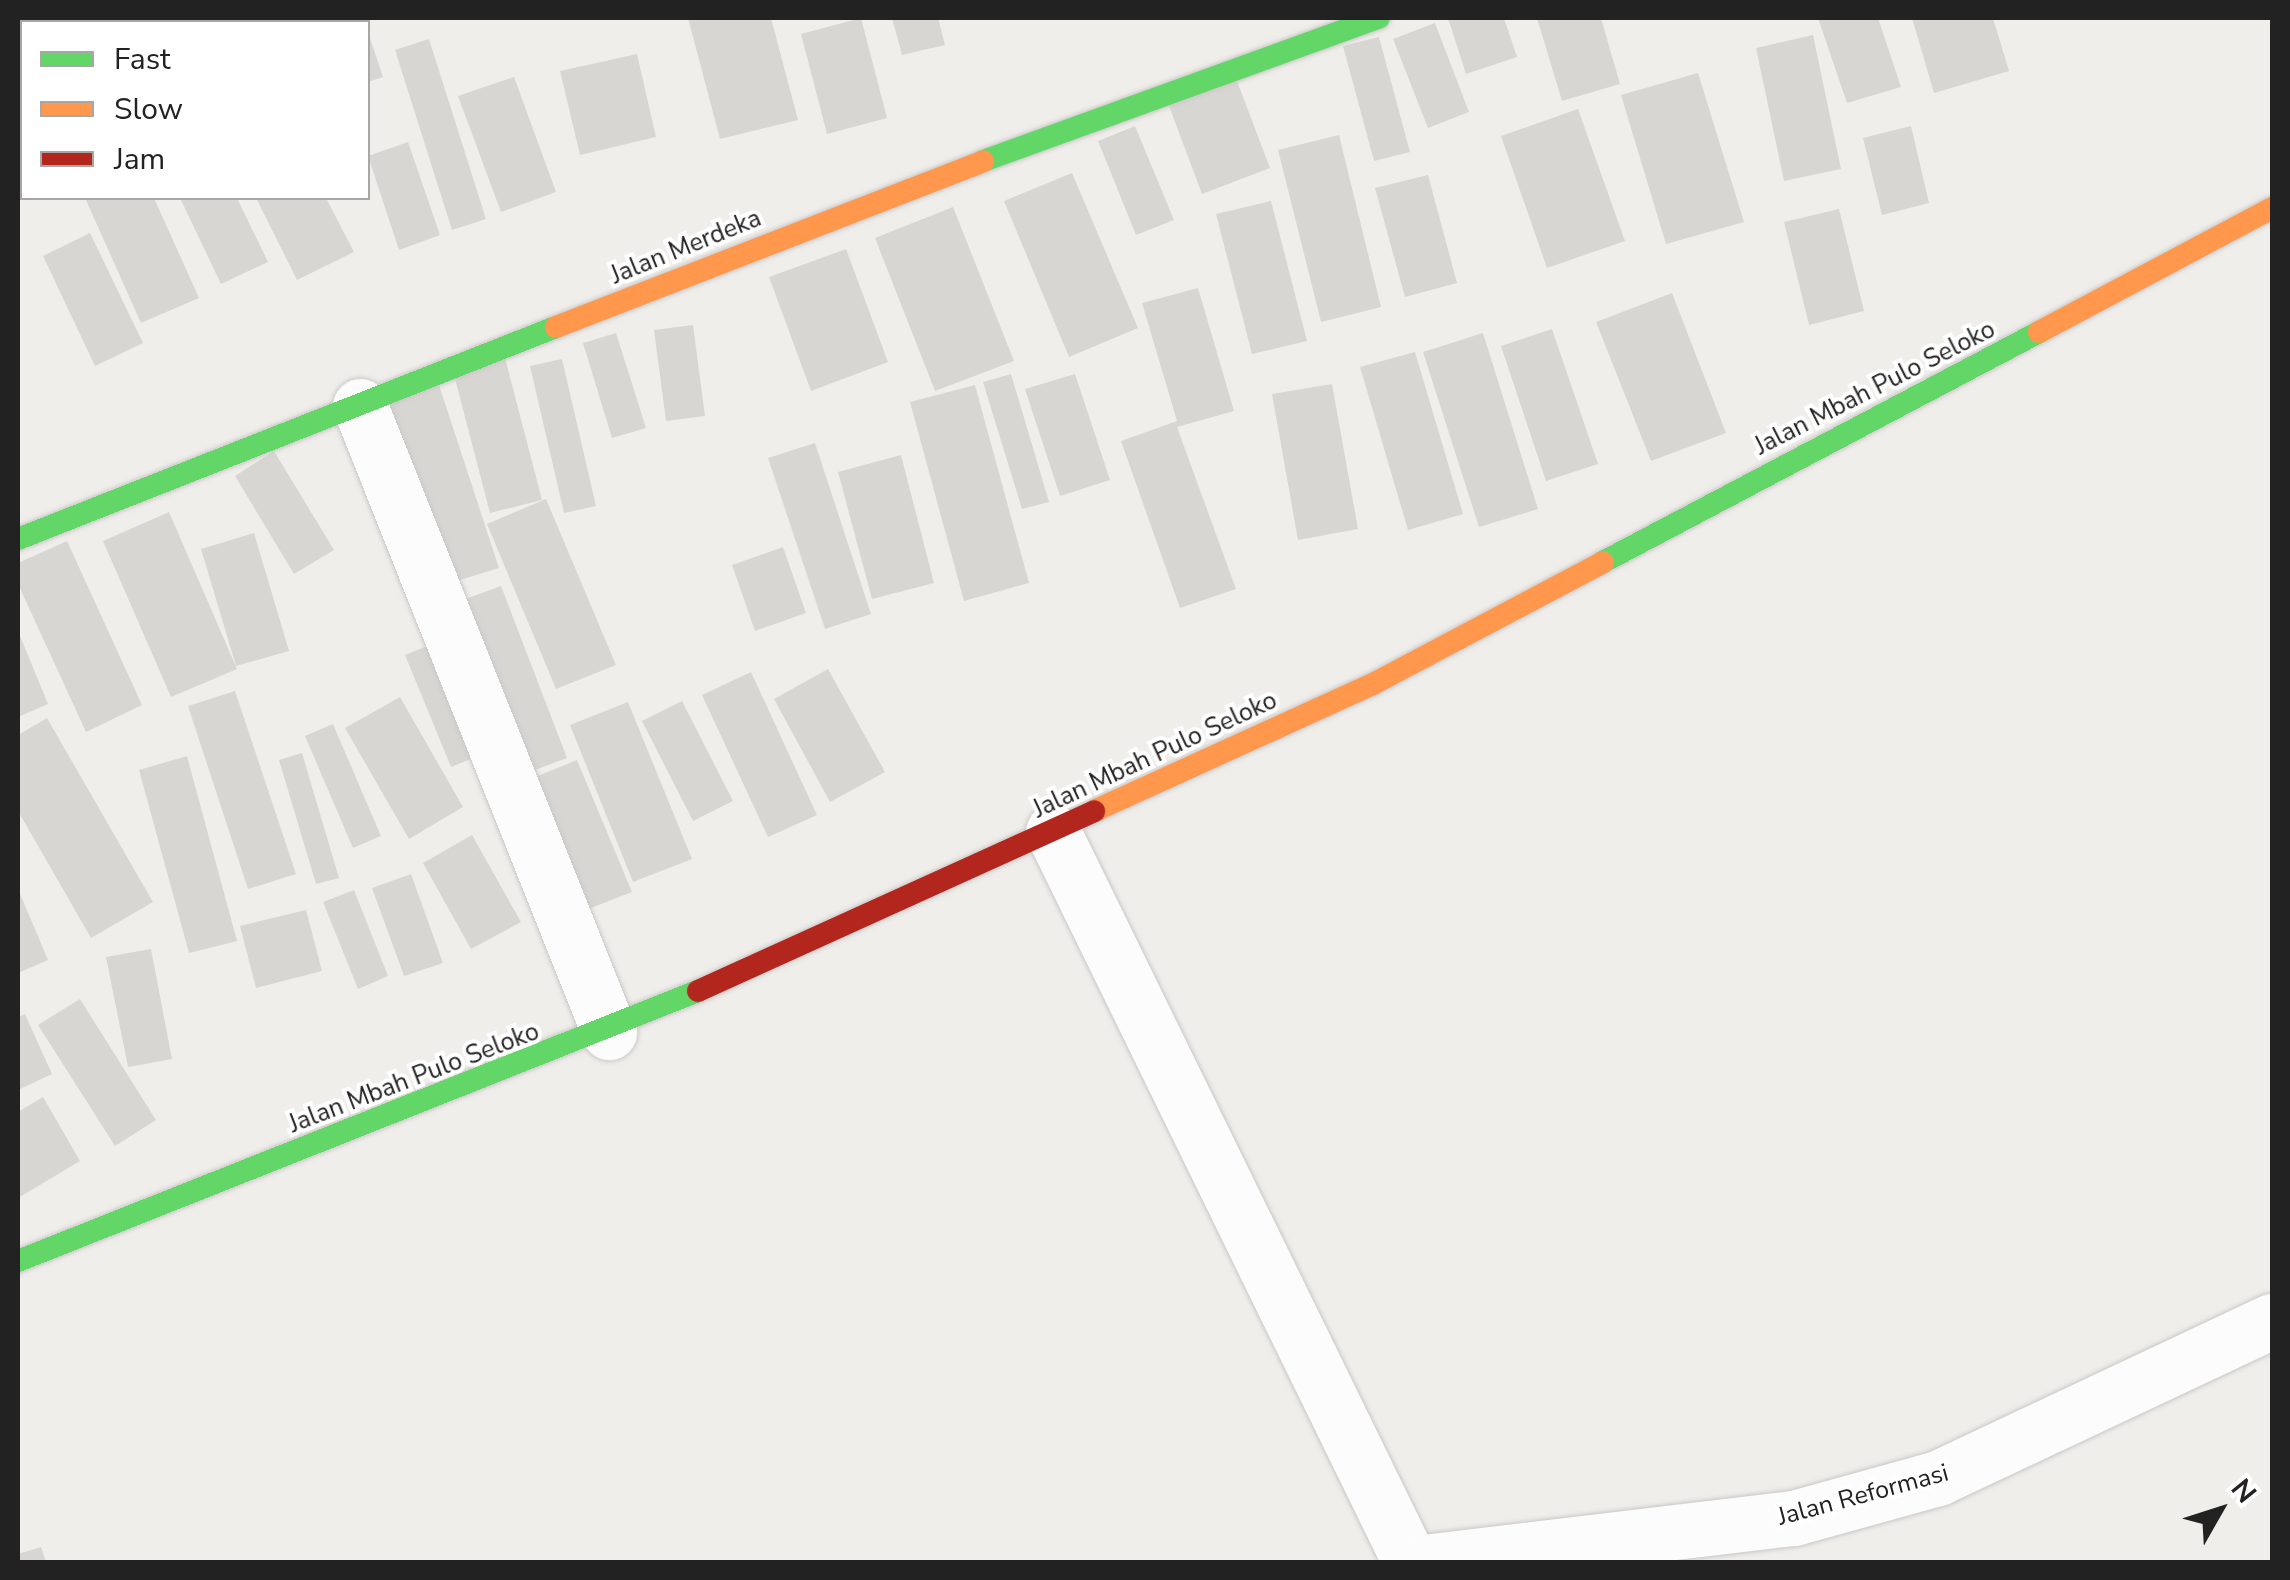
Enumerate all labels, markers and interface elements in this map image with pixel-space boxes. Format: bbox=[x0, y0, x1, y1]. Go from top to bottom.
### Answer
legend bbox=[20, 20, 370, 200]
text: Fast bbox=[114, 39, 171, 80]
text: Slow bbox=[114, 89, 183, 130]
text: Jam bbox=[114, 139, 165, 180]
street label: Jalan Merdeka bbox=[606, 203, 766, 291]
street label: Jalan Mbah Pulo Seloko bbox=[1750, 314, 2000, 462]
street label: Jalan Mbah Pulo Seloko bbox=[1028, 685, 1282, 825]
street label: Jalan Mbah Pulo Seloko bbox=[285, 1016, 543, 1140]
street label: Jalan Reformasi bbox=[1774, 1458, 1952, 1532]
north arrow bbox=[2170, 1460, 2270, 1560]
text: N bbox=[2222, 1471, 2265, 1511]

